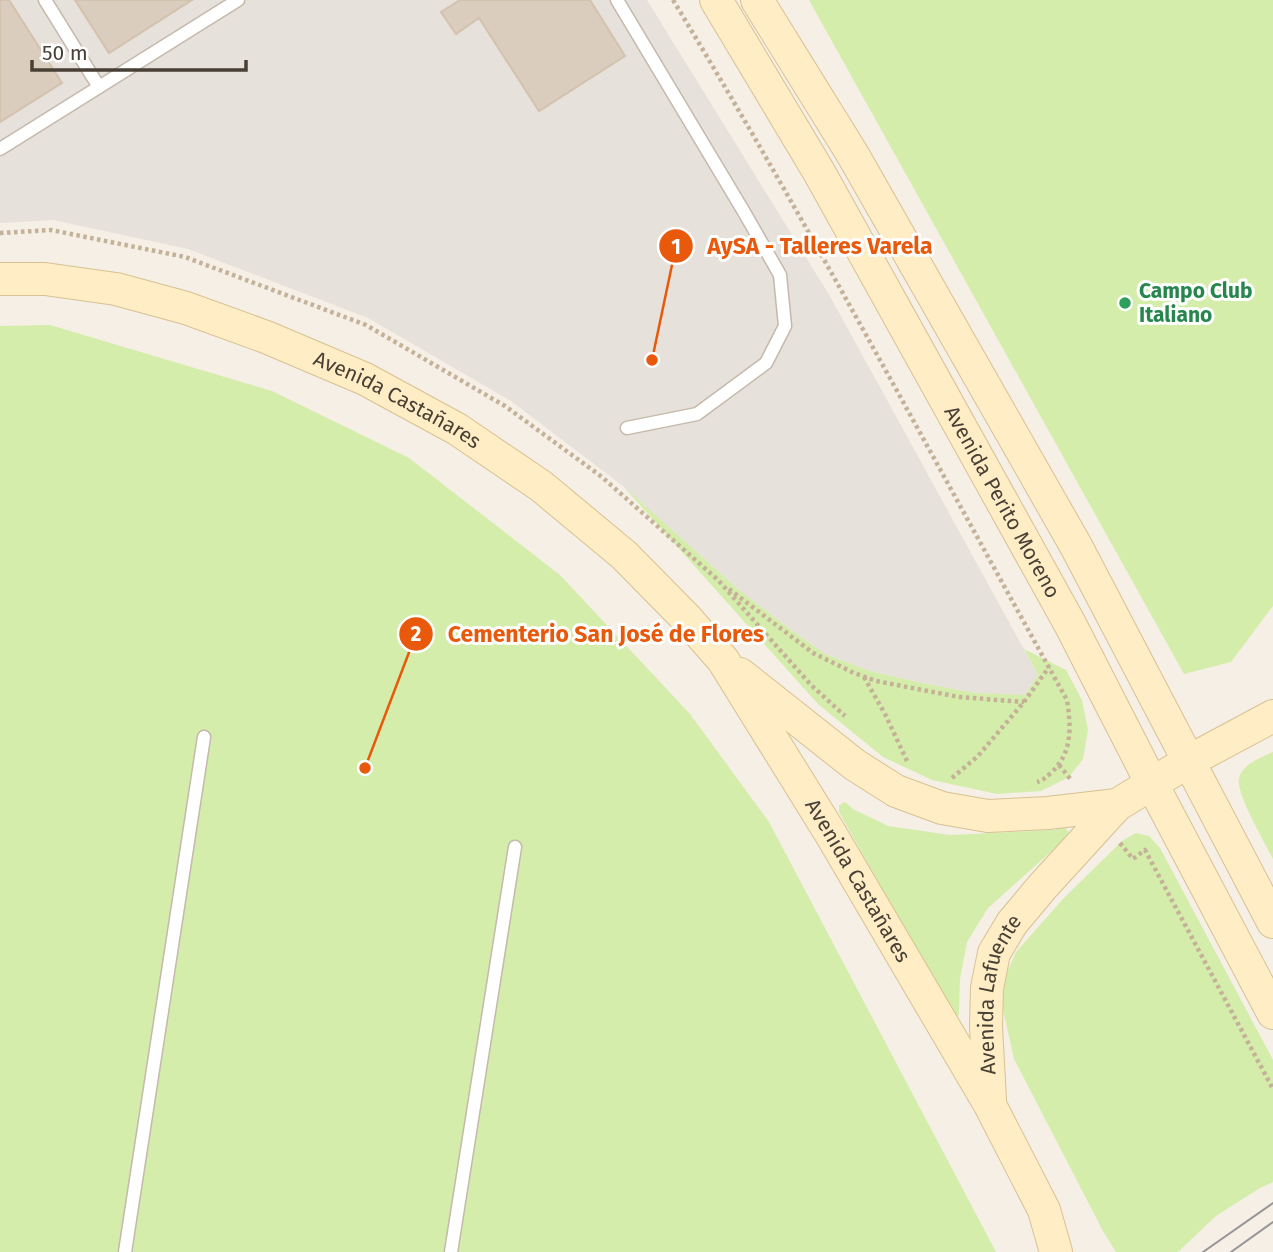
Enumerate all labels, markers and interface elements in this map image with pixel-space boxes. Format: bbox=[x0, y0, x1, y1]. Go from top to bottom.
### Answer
scale bar bbox=[32, 28, 245, 72]
text: 50 m bbox=[42, 40, 88, 66]
callout: AySA - Talleres Varela bbox=[659, 224, 947, 268]
text: AySA - Talleres Varela bbox=[706, 232, 933, 260]
text: 1 bbox=[671, 234, 681, 260]
place label: Campo Club Italiano bbox=[1139, 278, 1253, 328]
marker: Campo Club Italiano bbox=[1117, 295, 1133, 311]
street label: Avenida Castañares bbox=[310, 346, 486, 455]
street label: Avenida Perito Moreno bbox=[939, 401, 1066, 603]
callout: Cementerio San José de Flores bbox=[399, 612, 778, 656]
text: Cementerio San José de Flores bbox=[448, 620, 764, 648]
text: 2 bbox=[411, 621, 422, 647]
street label: Avenida Castañares bbox=[799, 794, 916, 967]
street label: Avenida Lafuente bbox=[973, 909, 1027, 1075]

